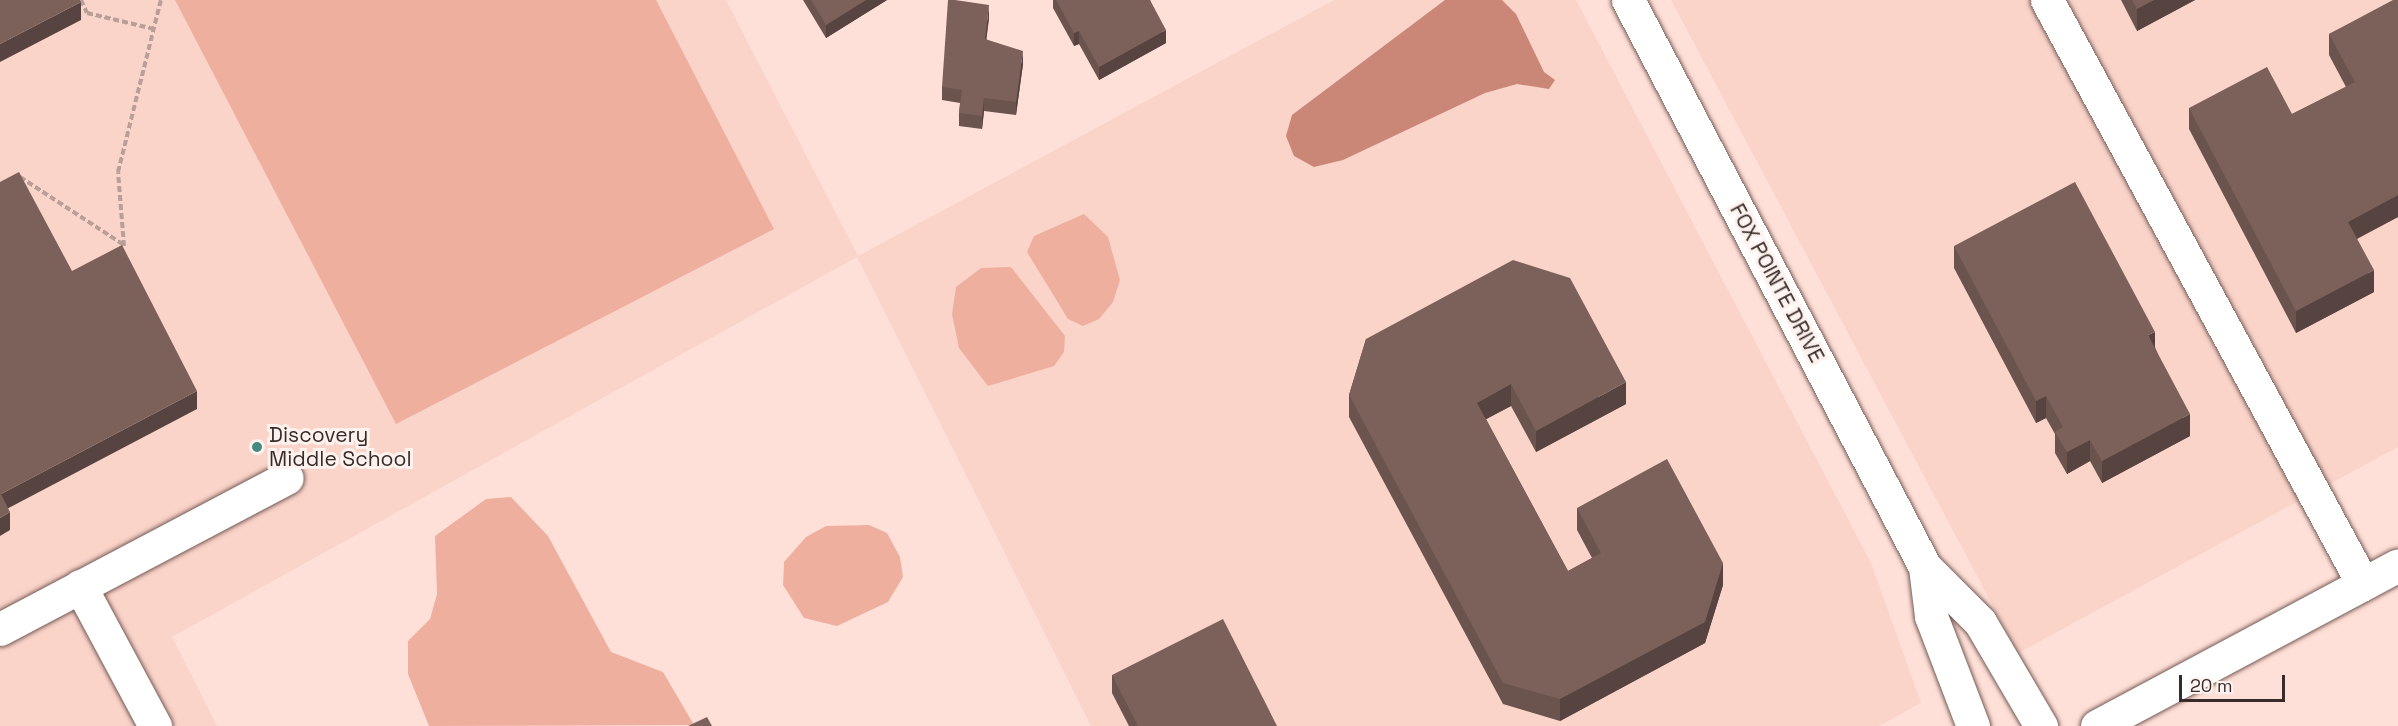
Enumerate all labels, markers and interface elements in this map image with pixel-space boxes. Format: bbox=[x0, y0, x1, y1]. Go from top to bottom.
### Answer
street label: FOX POINTE DRIVE bbox=[1725, 199, 1829, 367]
place label: Discovery Middle School bbox=[269, 422, 412, 472]
marker: Discovery Middle School bbox=[250, 440, 264, 454]
scale bar bbox=[2182, 663, 2288, 701]
text: 20 m bbox=[2190, 674, 2233, 697]

